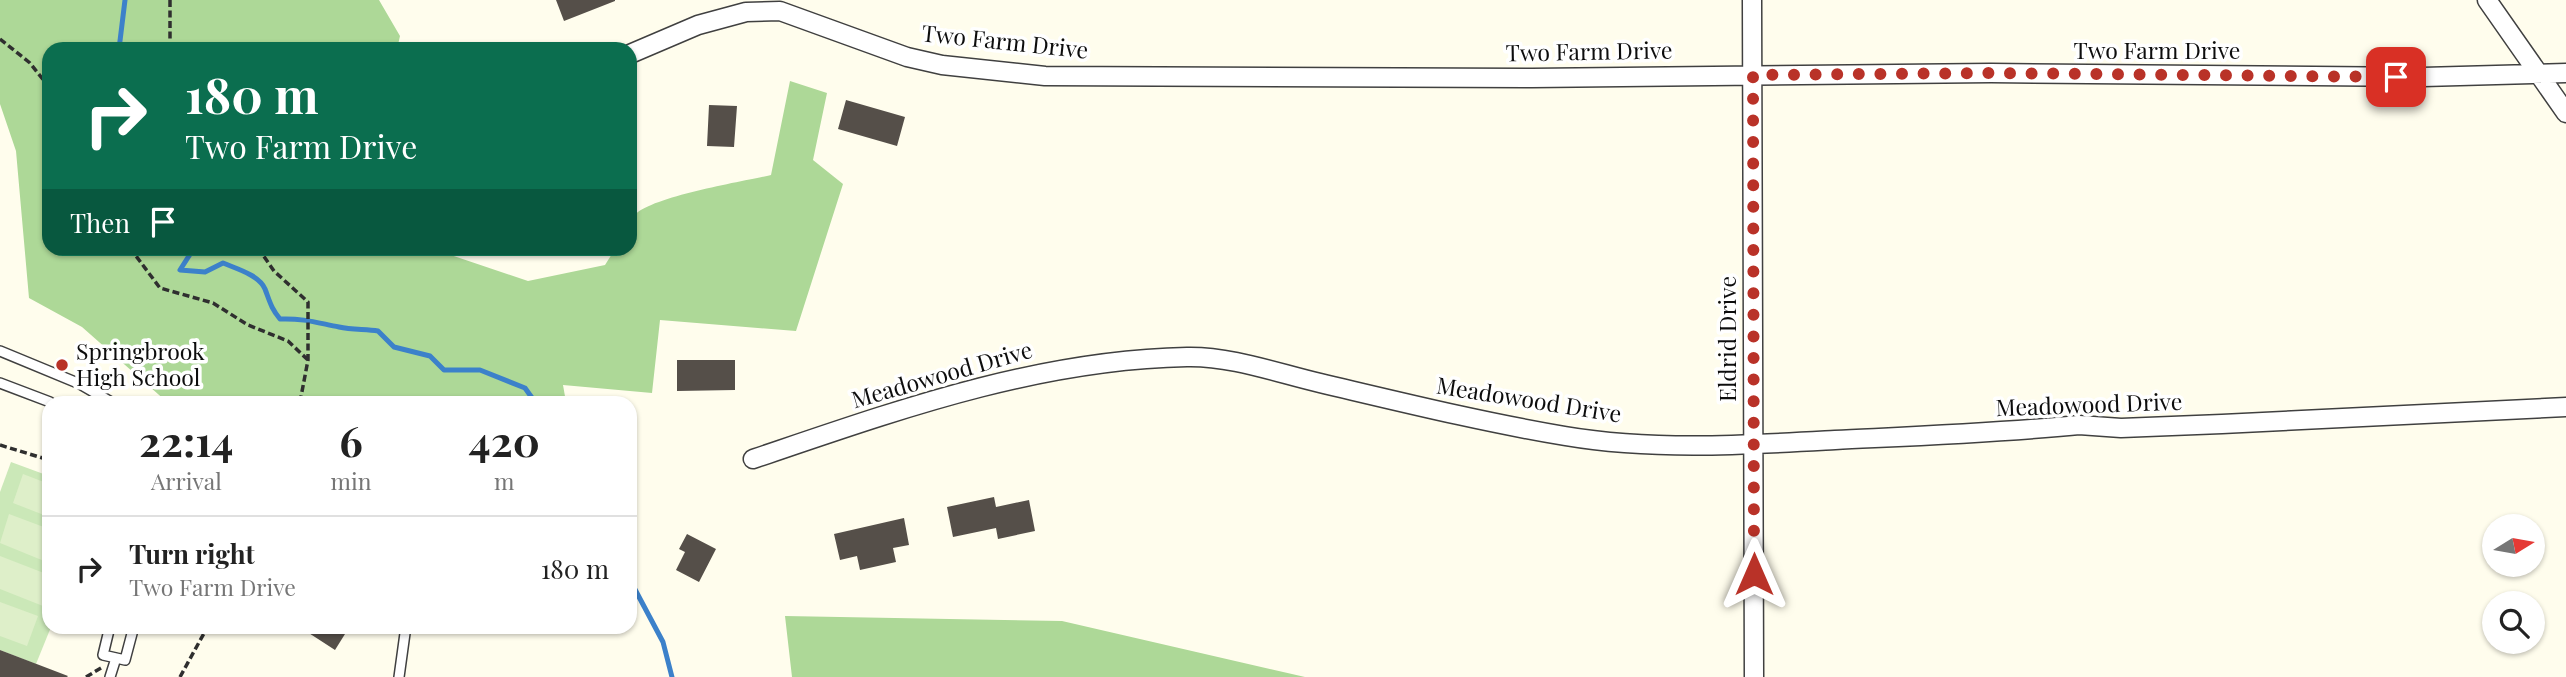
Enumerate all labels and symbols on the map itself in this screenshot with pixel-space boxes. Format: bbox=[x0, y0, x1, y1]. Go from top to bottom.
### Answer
street label: Two Farm Drive bbox=[920, 16, 1090, 65]
street label: Two Farm Drive bbox=[1505, 34, 1673, 67]
street label: Two Farm Drive bbox=[2073, 34, 2241, 65]
pin bbox=[2366, 47, 2426, 107]
street label: Eldrid Drive bbox=[1711, 276, 1742, 402]
street label: Meadowood Drive bbox=[848, 333, 1036, 414]
place label: Springbrook High School bbox=[76, 335, 205, 392]
marker: Springbrook High School bbox=[54, 357, 70, 373]
street label: Meadowood Drive bbox=[1435, 369, 1624, 428]
street label: Meadowood Drive bbox=[1995, 385, 2183, 422]
north arrow bbox=[2482, 514, 2544, 578]
position arrow bbox=[1717, 537, 1791, 611]

